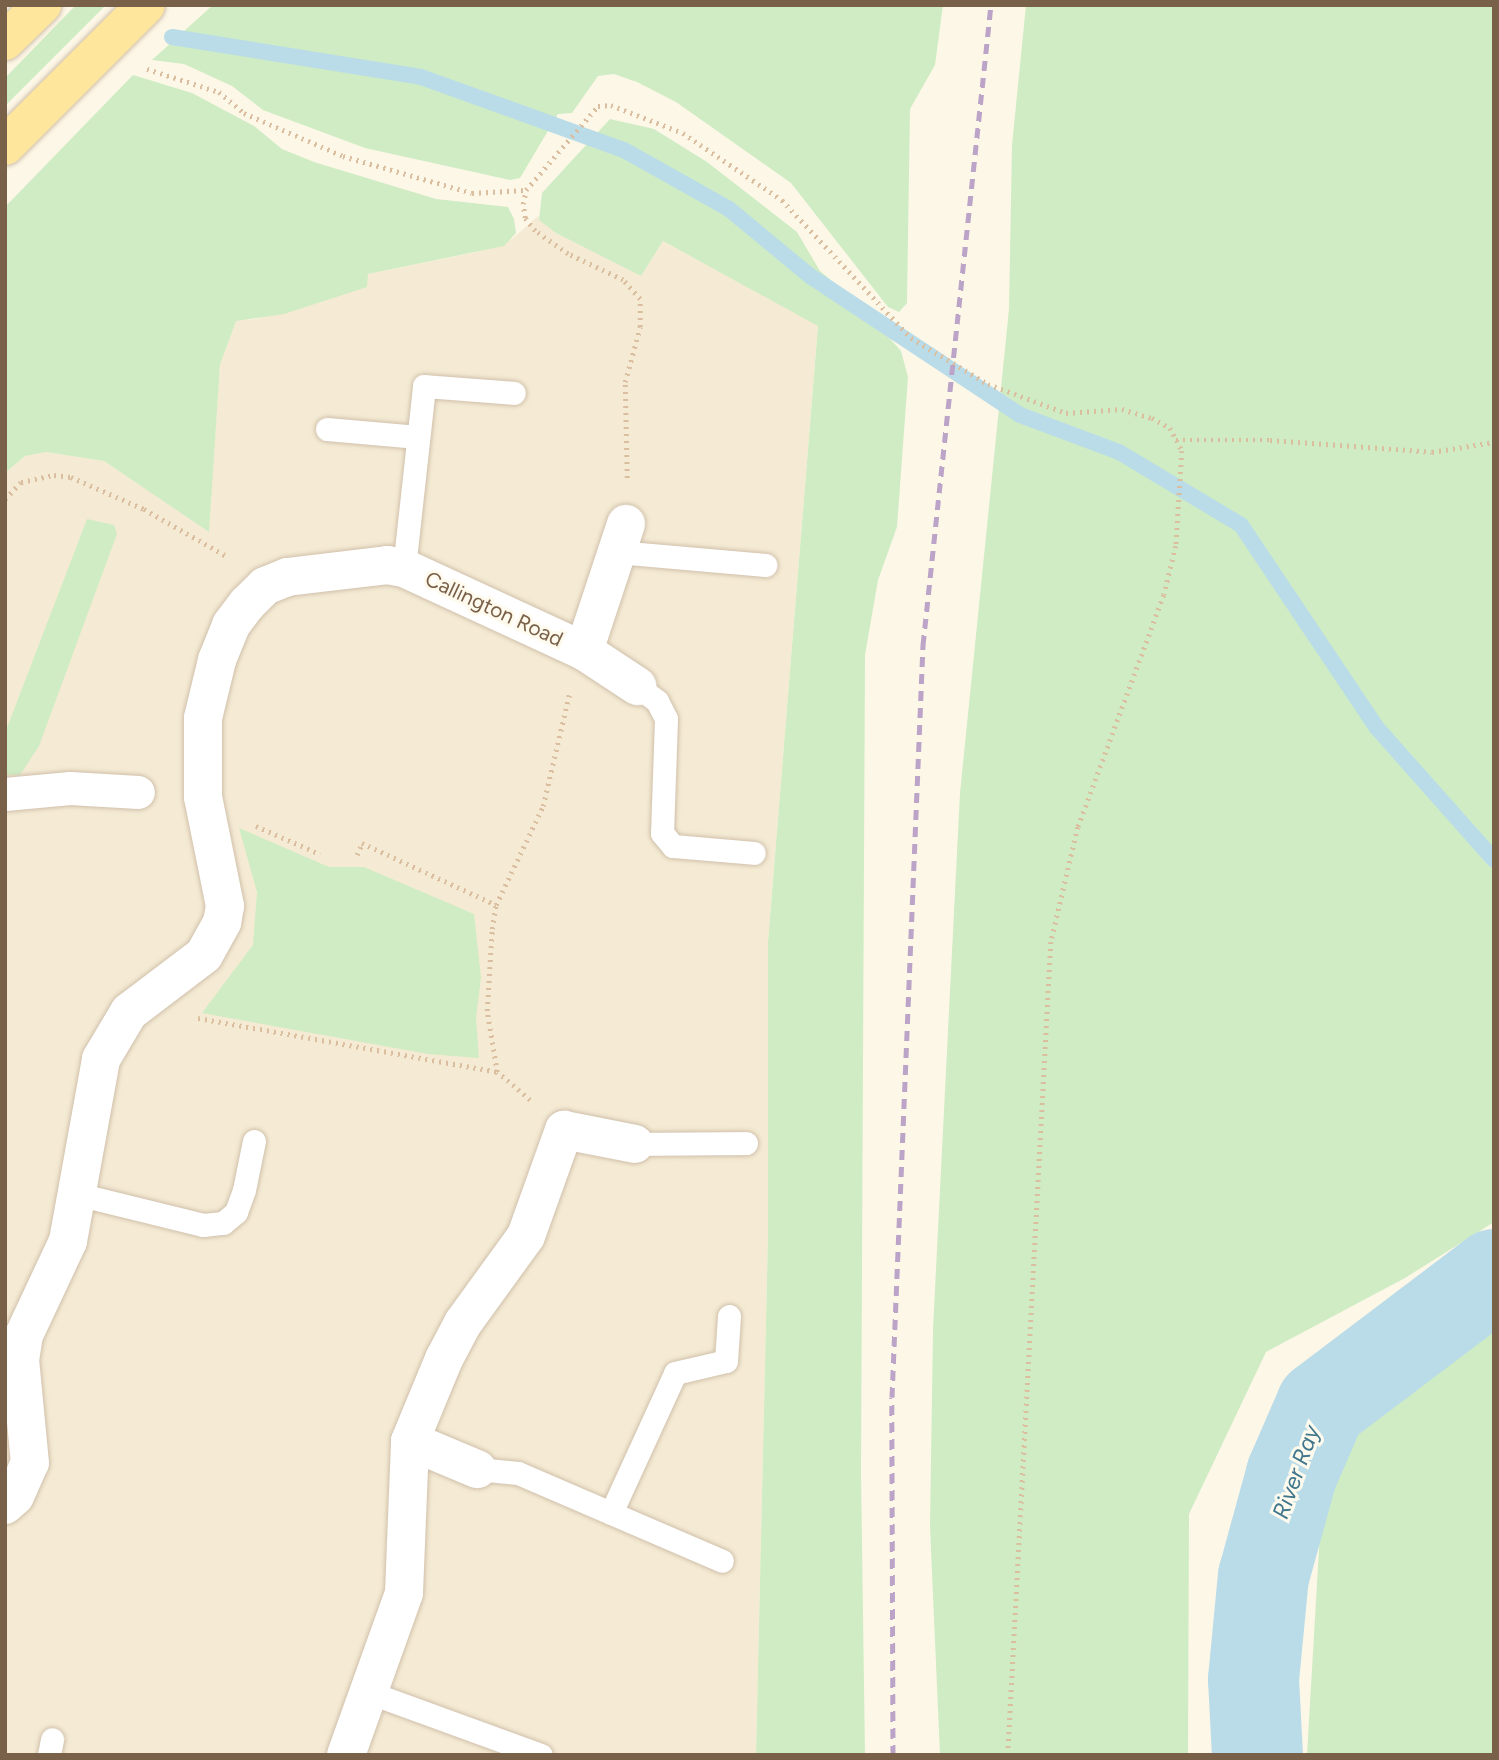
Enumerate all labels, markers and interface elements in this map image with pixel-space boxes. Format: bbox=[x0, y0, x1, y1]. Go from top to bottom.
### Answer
street label: Callington Road bbox=[421, 566, 567, 652]
water label: River Ray bbox=[1266, 1421, 1326, 1523]

